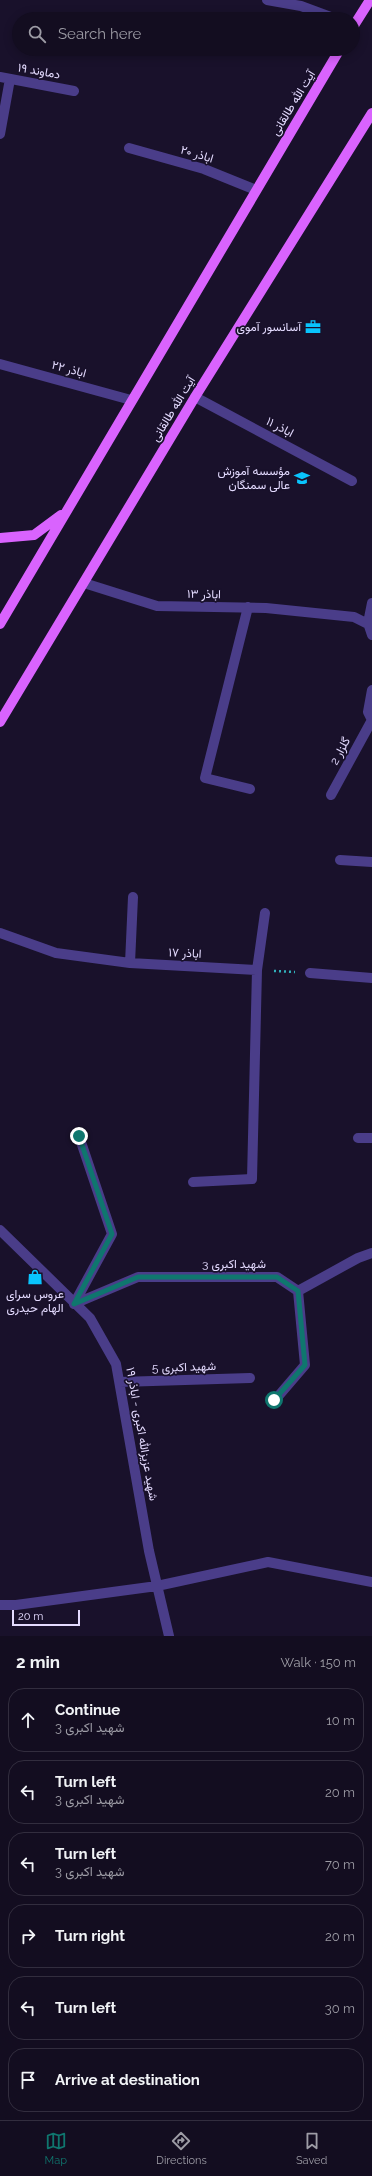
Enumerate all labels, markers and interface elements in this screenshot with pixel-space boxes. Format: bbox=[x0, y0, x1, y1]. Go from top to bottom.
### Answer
search box bbox=[12, 12, 360, 56]
icon: search bbox=[26, 23, 48, 45]
text: Search here bbox=[58, 25, 141, 43]
street label: دماوند ۱۹ bbox=[17, 60, 62, 83]
street label: آیت الله طالقانی bbox=[268, 67, 319, 139]
street label: اباذر ۲۰ bbox=[179, 142, 215, 167]
office icon: آسانسور آموی bbox=[304, 318, 322, 336]
place label: آسانسور آموی bbox=[237, 320, 302, 335]
street label: اباذر ۲۲ bbox=[50, 358, 88, 381]
street label: آیت الله طالقانی bbox=[148, 373, 199, 445]
street label: اباذر ۱۱ bbox=[263, 414, 296, 441]
place label: مؤسسه آموزش عالی سمنگان bbox=[218, 464, 290, 493]
school or university icon: مؤسسه آموزش عالی سمنگان bbox=[293, 469, 311, 487]
street label: اباذر ۱۳ bbox=[187, 587, 221, 602]
street label: گلزار 2 bbox=[327, 735, 354, 768]
street label: اباذر ۱۷ bbox=[168, 945, 202, 962]
route end bbox=[70, 1127, 88, 1145]
street label: شهید اکبری 3 bbox=[202, 1257, 266, 1272]
shop icon: عروس سرای الهام حیدری bbox=[26, 1268, 44, 1286]
place label: عروس سرای الهام حیدری bbox=[6, 1287, 64, 1316]
street label: شهید اکبری 5 bbox=[152, 1359, 216, 1376]
street label: شهید عزیزالله اکبری - اباذر ۱۹ bbox=[122, 1366, 161, 1502]
route start bbox=[265, 1391, 283, 1409]
scale bar bbox=[12, 1608, 80, 1627]
text: 20 m bbox=[18, 1610, 43, 1623]
text: 2 min bbox=[16, 1652, 60, 1672]
text: Walk · 150 m bbox=[281, 1655, 356, 1670]
text: Continue bbox=[55, 1701, 120, 1719]
icon: ahead bbox=[17, 1709, 39, 1731]
text: 10 m bbox=[326, 1713, 355, 1728]
text: شهید اکبری 3 bbox=[55, 1720, 124, 1735]
text: Turn left bbox=[55, 1773, 116, 1791]
icon: left bbox=[17, 1781, 39, 1803]
text: 20 m bbox=[325, 1785, 355, 1800]
text: شهید اکبری 3 bbox=[55, 1792, 124, 1807]
text: Turn left bbox=[55, 1845, 116, 1863]
icon: left bbox=[17, 1853, 39, 1875]
text: 70 m bbox=[325, 1857, 355, 1872]
text: شهید اکبری 3 bbox=[55, 1864, 124, 1879]
icon: right bbox=[17, 1925, 39, 1947]
text: Turn right bbox=[55, 1927, 125, 1945]
text: 20 m bbox=[325, 1929, 355, 1944]
icon: left bbox=[17, 1997, 39, 2019]
text: Turn left bbox=[55, 1999, 116, 2017]
text: 30 m bbox=[325, 2001, 355, 2016]
icon: arrive bbox=[17, 2069, 39, 2091]
text: Arrive at destination bbox=[55, 2071, 200, 2089]
tab: Map bbox=[45, 2130, 67, 2167]
tab: Directions bbox=[156, 2130, 207, 2167]
tab: Saved bbox=[296, 2130, 327, 2167]

